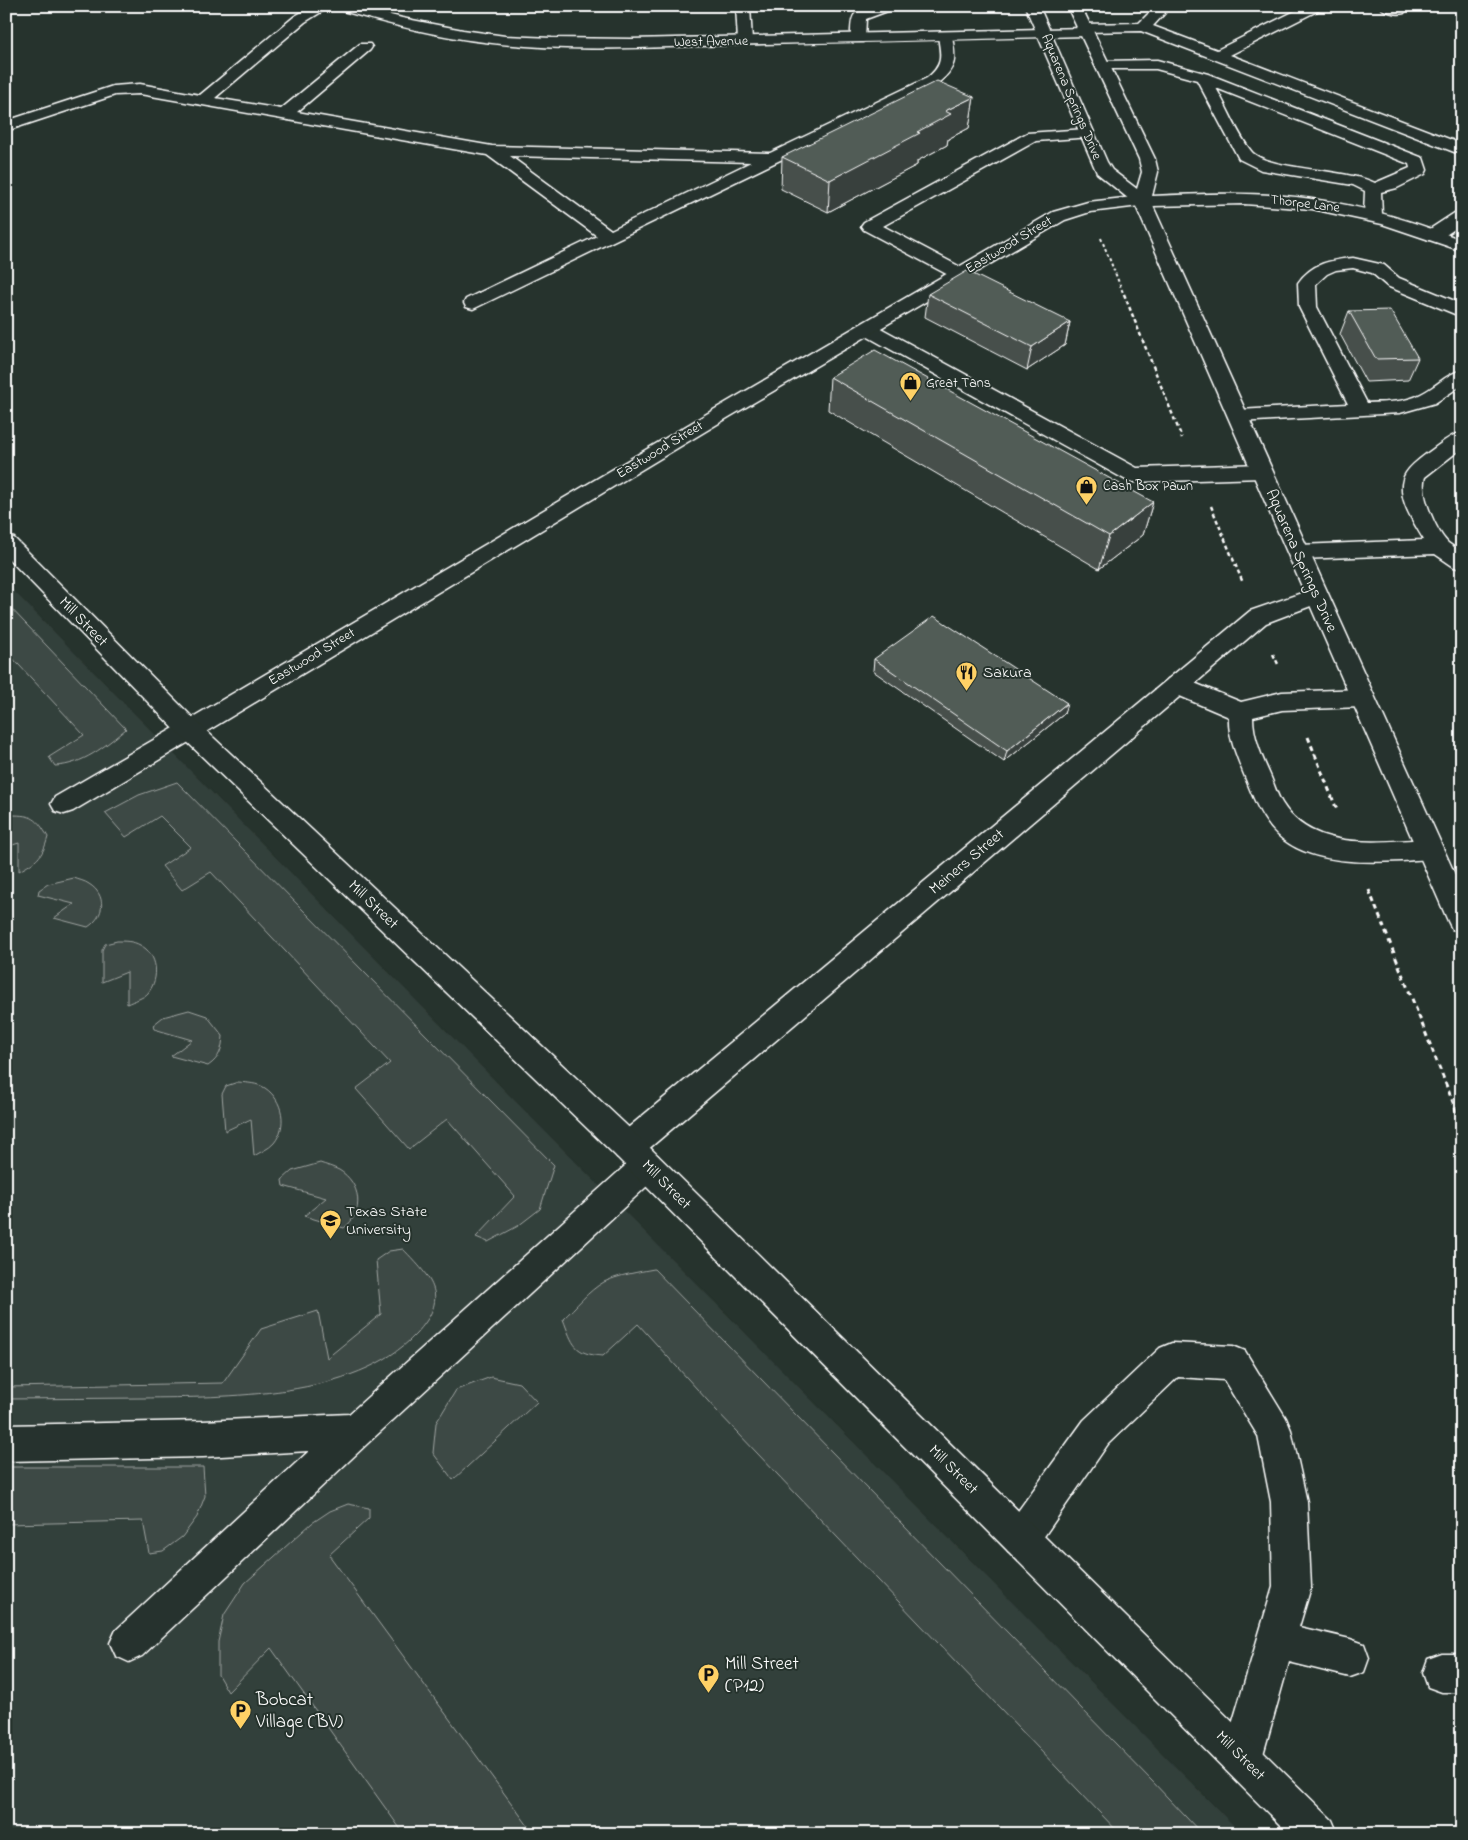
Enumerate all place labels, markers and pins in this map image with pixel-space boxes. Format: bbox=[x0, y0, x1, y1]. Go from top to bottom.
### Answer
shop icon: Great Tans bbox=[898, 371, 922, 402]
place label: Great Tans bbox=[926, 373, 991, 394]
shop icon: Cash Box Pawn bbox=[1075, 474, 1099, 505]
place label: Cash Box Pawn bbox=[1103, 476, 1193, 497]
restaurant icon: Sakura bbox=[955, 661, 979, 692]
place label: Sakura bbox=[983, 661, 1032, 685]
place label: Texas State University bbox=[346, 1200, 428, 1242]
school or university icon: Texas State University bbox=[318, 1209, 342, 1240]
place label: Mill Street (P12) bbox=[725, 1651, 800, 1700]
parking icon: Mill Street (P12) bbox=[697, 1663, 721, 1694]
place label: Bobcat Village (BV) bbox=[255, 1687, 344, 1738]
parking icon: Bobcat Village (BV) bbox=[228, 1699, 252, 1730]

